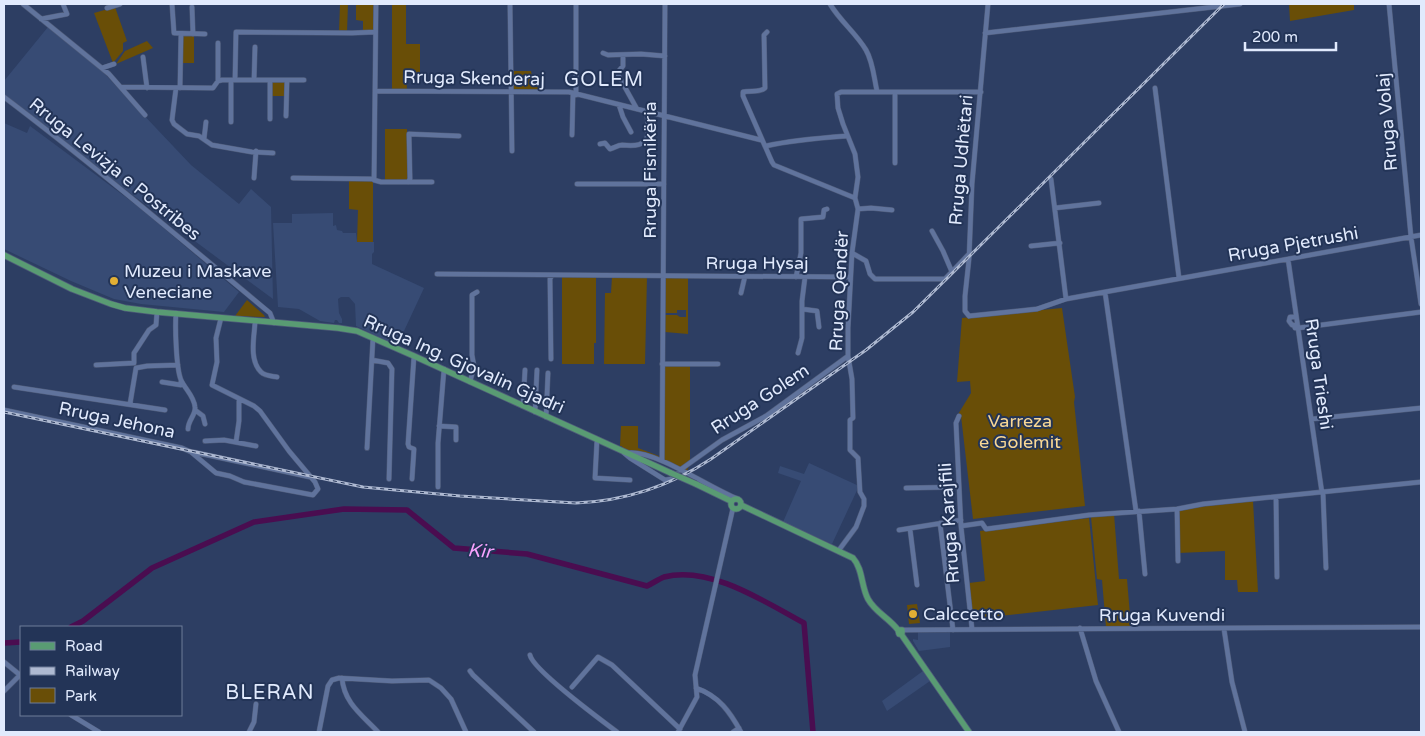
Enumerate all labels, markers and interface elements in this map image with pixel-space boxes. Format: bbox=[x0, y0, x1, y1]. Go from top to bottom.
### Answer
scale bar bbox=[1245, 20, 1336, 52]
text: 200 m bbox=[1252, 28, 1298, 46]
street label: Rruga Skenderaj bbox=[403, 66, 545, 90]
district label: GOLEM bbox=[564, 68, 644, 92]
street label: Rruga Volaj bbox=[1372, 72, 1402, 172]
street label: Rruga Levizja e Postribes bbox=[25, 93, 205, 245]
street label: Rruga Udhëtari bbox=[944, 94, 978, 226]
street label: Rruga Fisnikëria bbox=[639, 101, 661, 239]
street label: Rruga Pjetrushi bbox=[1226, 222, 1360, 266]
street label: Rruga Qendër bbox=[825, 230, 853, 352]
street label: Rruga Hysaj bbox=[705, 252, 809, 274]
place label: Muzeu i Maskave Veneciane bbox=[124, 260, 271, 303]
marker: Muzeu i Maskave Veneciane bbox=[108, 275, 120, 287]
street label: Rruga Ing. Gjovalin Gjadri bbox=[360, 310, 568, 418]
street label: Rruga Trieshi bbox=[1300, 317, 1338, 431]
street label: Rruga Golem bbox=[707, 359, 813, 439]
street label: Rruga Jehona bbox=[57, 397, 177, 443]
park label: Varreza e Golemit bbox=[979, 410, 1061, 453]
street label: Rruga Karajfili bbox=[934, 462, 964, 584]
water label: Kir bbox=[467, 539, 496, 563]
place label: Calccetto bbox=[923, 603, 1004, 625]
street label: Rruga Kuvendi bbox=[1099, 604, 1225, 626]
marker: Calccetto bbox=[907, 608, 919, 620]
legend bbox=[20, 626, 182, 716]
text: Road bbox=[65, 637, 103, 655]
text: Railway bbox=[65, 662, 120, 680]
district label: BLERAN bbox=[225, 681, 315, 705]
text: Park bbox=[65, 687, 97, 705]

